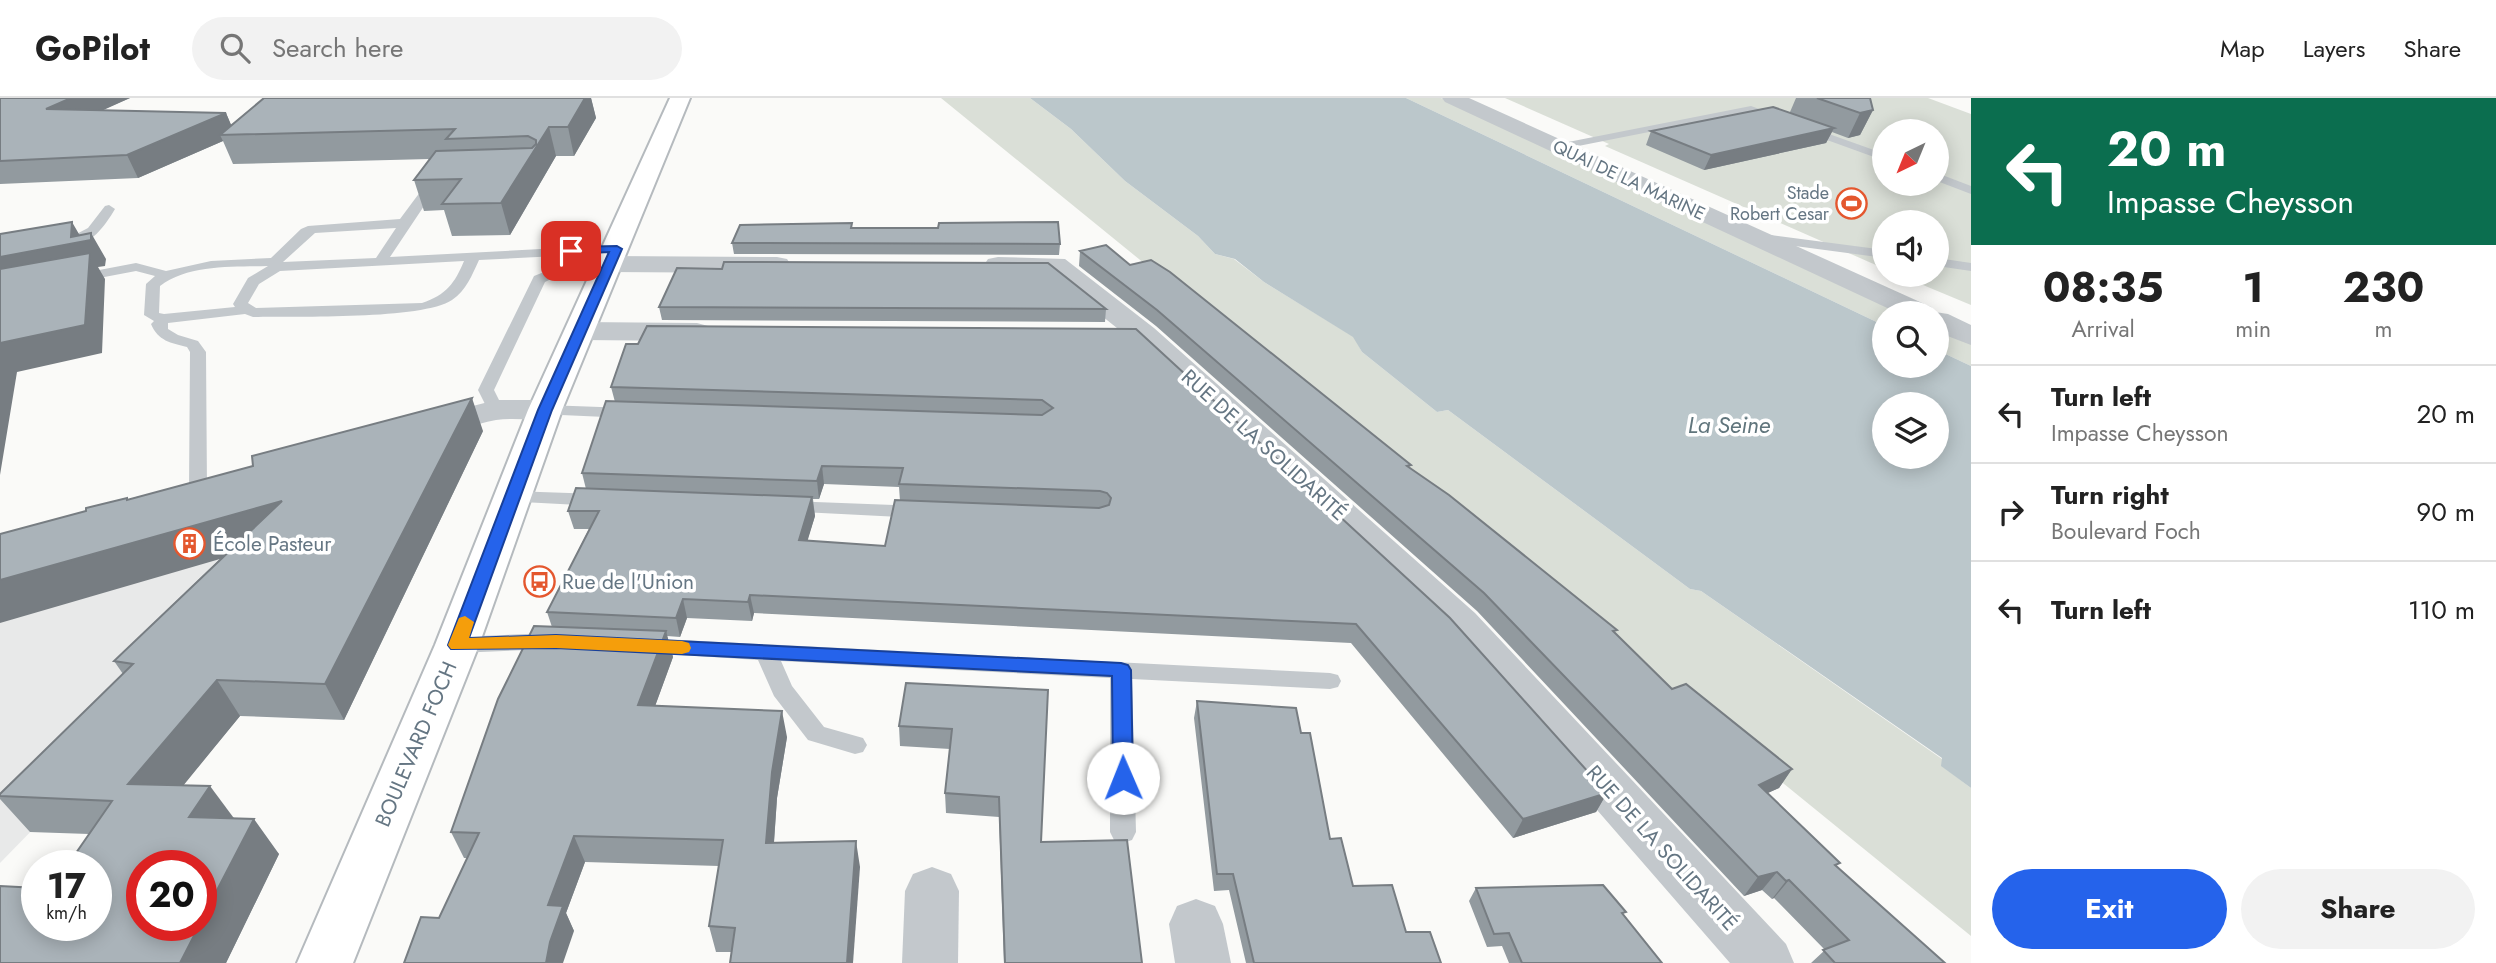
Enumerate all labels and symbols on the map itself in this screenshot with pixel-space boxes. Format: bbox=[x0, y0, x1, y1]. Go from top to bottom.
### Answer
north arrow bbox=[1872, 119, 1950, 196]
street label: QUAI DE LA MARINE bbox=[1549, 133, 1709, 227]
place label: Stade Robert Cesar bbox=[1730, 180, 1830, 227]
sports icon: Stade Robert Cesar bbox=[1835, 186, 1869, 220]
pin bbox=[541, 221, 601, 281]
street label: RUE DE LA SOLIDARITÉ bbox=[1175, 362, 1353, 528]
water label: La Seine bbox=[1688, 408, 1771, 442]
building icon: École Pasteur bbox=[173, 527, 207, 561]
place label: École Pasteur bbox=[213, 529, 332, 559]
bus stop icon: Rue de l'Union bbox=[522, 565, 556, 599]
place label: Rue de l'Union bbox=[562, 567, 694, 597]
street label: BOULEVARD FOCH bbox=[368, 657, 464, 831]
position arrow bbox=[1086, 741, 1160, 815]
street label: RUE DE LA SOLIDARITÉ bbox=[1579, 759, 1745, 937]
speed limit sign: 20 bbox=[126, 850, 217, 941]

